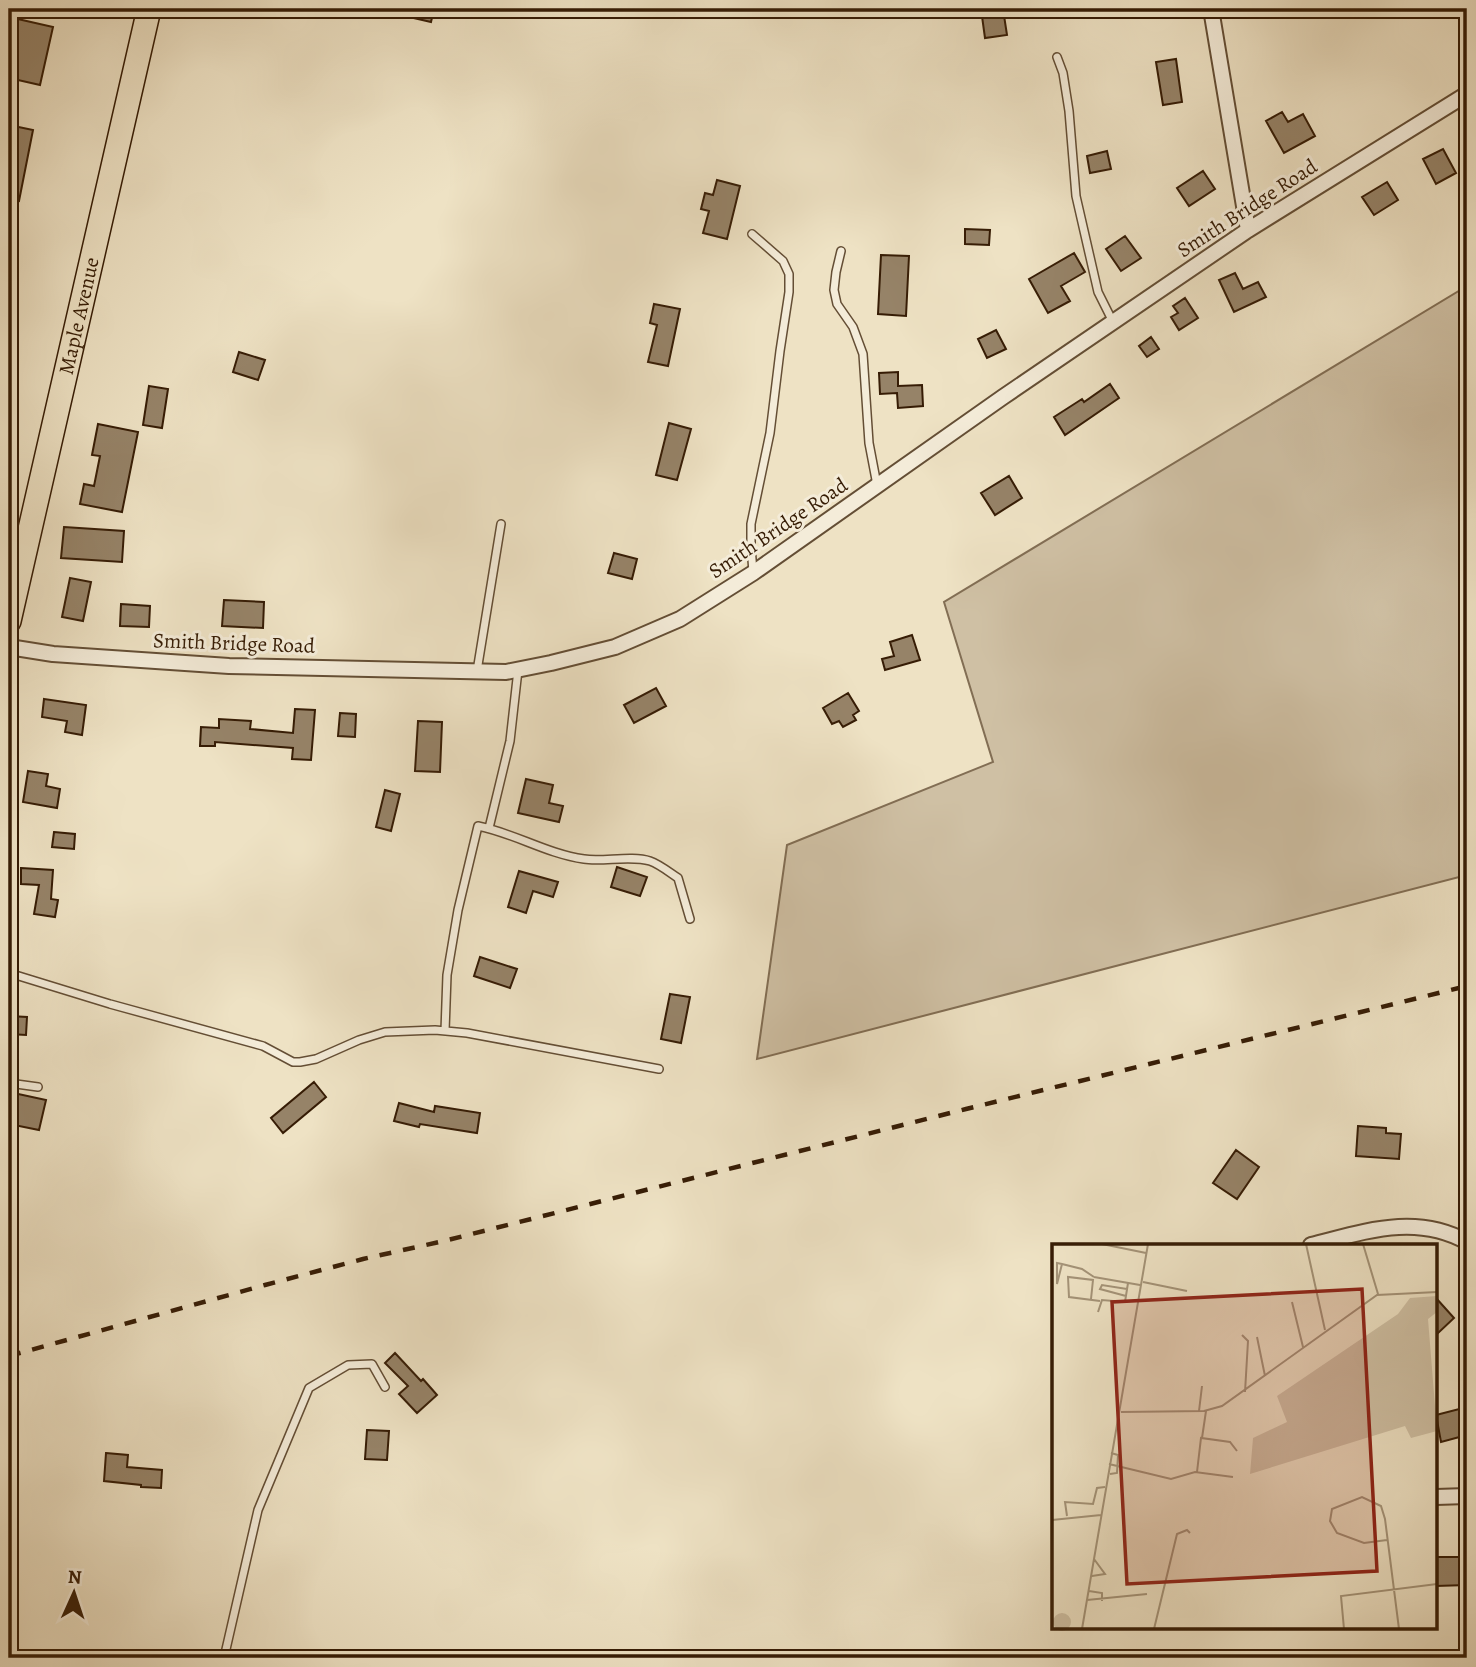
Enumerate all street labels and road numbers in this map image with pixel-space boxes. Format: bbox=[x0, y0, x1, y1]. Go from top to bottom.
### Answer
street label: Smith Bridge Road bbox=[1171, 152, 1323, 264]
street label: Maple Avenue bbox=[52, 254, 106, 377]
street label: Smith Bridge Road bbox=[703, 471, 854, 585]
street label: Smith Bridge Road bbox=[153, 626, 316, 660]

